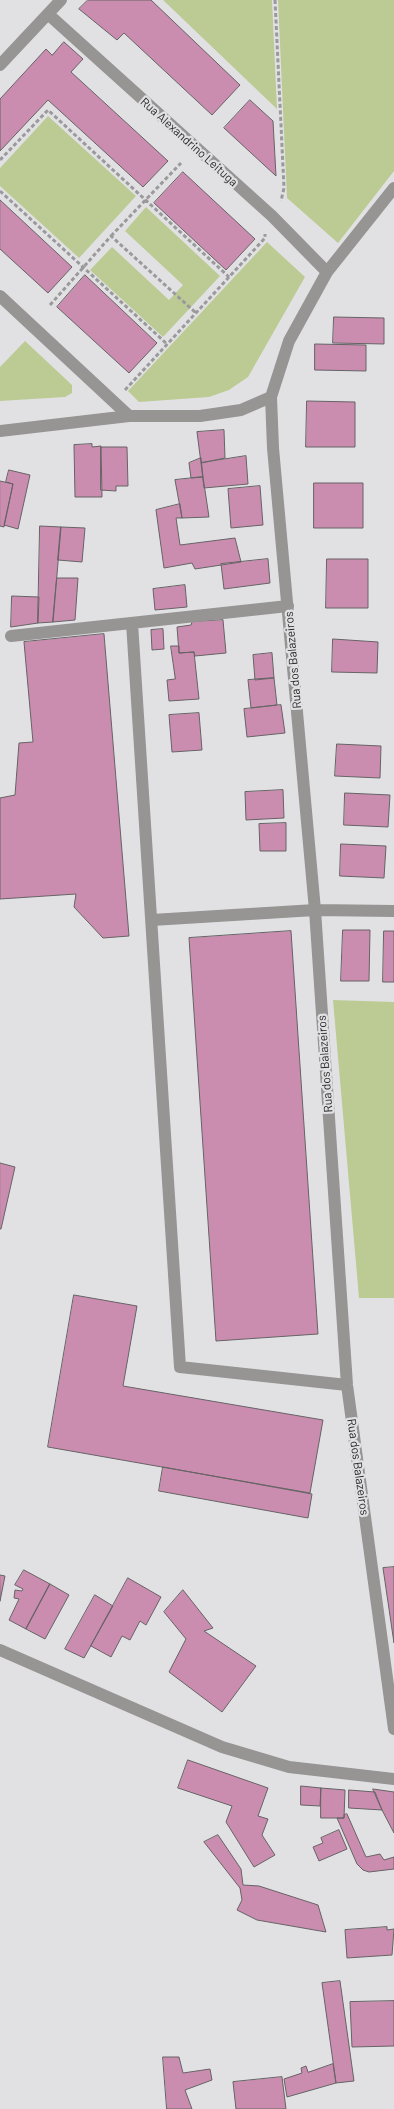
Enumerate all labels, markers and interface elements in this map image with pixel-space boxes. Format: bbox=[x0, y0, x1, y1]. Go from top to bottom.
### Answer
street label: Rua Alexandrino Leituga bbox=[137, 95, 241, 189]
street label: Rua dos Balazeiros bbox=[282, 611, 304, 709]
street label: Rua dos Balazeiros bbox=[314, 1015, 336, 1113]
street label: Rua dos Balazeiros bbox=[344, 1418, 372, 1516]

